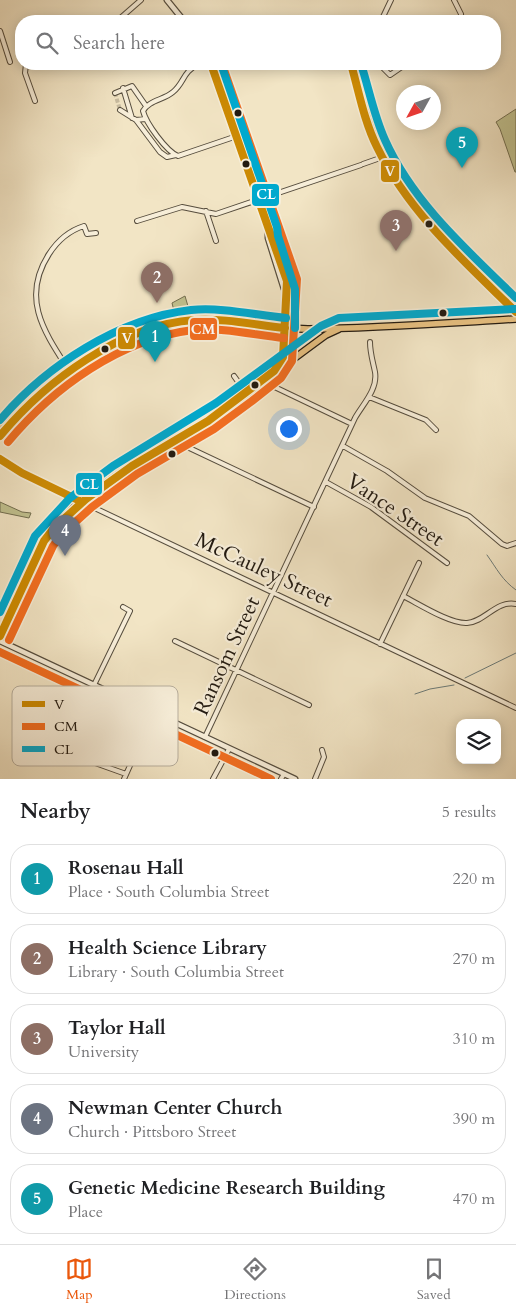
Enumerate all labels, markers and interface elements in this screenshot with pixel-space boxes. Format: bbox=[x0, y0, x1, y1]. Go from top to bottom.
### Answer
search box bbox=[15, 15, 501, 70]
icon: search bbox=[33, 29, 61, 57]
text: Search here bbox=[73, 30, 165, 56]
north arrow bbox=[396, 85, 441, 130]
unlabelled marker bbox=[233, 108, 243, 118]
pin: 5 bbox=[446, 127, 478, 168]
unlabelled marker bbox=[241, 159, 251, 169]
line badge: V bbox=[380, 159, 400, 183]
text: V bbox=[385, 162, 396, 181]
line badge: CL bbox=[251, 183, 280, 207]
text: CL bbox=[256, 185, 276, 204]
pin: 3 bbox=[380, 210, 412, 251]
unlabelled marker bbox=[424, 219, 434, 229]
pin: 2 bbox=[141, 262, 173, 303]
unlabelled marker bbox=[438, 308, 448, 318]
line badge: CM bbox=[189, 317, 218, 341]
text: CM bbox=[191, 320, 216, 339]
pin: 1 bbox=[139, 321, 171, 362]
line badge: V bbox=[117, 326, 136, 350]
text: V bbox=[122, 329, 133, 348]
unlabelled marker bbox=[100, 344, 110, 354]
unlabelled marker bbox=[250, 380, 260, 390]
your location bbox=[276, 416, 302, 442]
unlabelled marker bbox=[167, 449, 177, 459]
street label: Vance Street bbox=[341, 467, 450, 553]
line badge: CL bbox=[75, 472, 103, 496]
text: CL bbox=[79, 475, 99, 494]
pin: 4 bbox=[49, 515, 81, 556]
street label: McCauley Street bbox=[191, 526, 338, 615]
street label: Ransom Street bbox=[187, 592, 267, 720]
legend bbox=[12, 686, 178, 766]
text: V bbox=[54, 695, 65, 714]
text: CM bbox=[54, 717, 78, 736]
map controls bbox=[456, 719, 501, 764]
button: layers bbox=[456, 719, 501, 764]
text: CL bbox=[54, 740, 74, 759]
unlabelled marker bbox=[210, 748, 220, 758]
text: Nearby bbox=[20, 797, 91, 826]
text: 5 results bbox=[442, 801, 496, 823]
text: Rosenau Hall bbox=[68, 855, 184, 881]
text: 1 bbox=[33, 868, 41, 890]
text: 220 m bbox=[453, 868, 495, 890]
text: Place · South Columbia Street bbox=[68, 881, 269, 903]
text: Health Science Library bbox=[68, 935, 267, 961]
text: 2 bbox=[33, 948, 41, 970]
text: 270 m bbox=[453, 948, 495, 970]
text: Library · South Columbia Street bbox=[68, 961, 284, 983]
text: Taylor Hall bbox=[68, 1015, 166, 1041]
text: 3 bbox=[33, 1028, 41, 1050]
text: 310 m bbox=[453, 1028, 495, 1050]
text: University bbox=[68, 1041, 139, 1063]
text: Newman Center Church bbox=[68, 1095, 282, 1121]
text: 4 bbox=[33, 1108, 41, 1130]
text: 390 m bbox=[453, 1108, 495, 1130]
text: Church · Pittsboro Street bbox=[68, 1121, 236, 1143]
text: Genetic Medicine Research Building bbox=[68, 1175, 385, 1201]
text: 5 bbox=[33, 1188, 41, 1210]
text: 470 m bbox=[453, 1188, 495, 1210]
text: Place bbox=[68, 1201, 103, 1223]
tab: Map bbox=[65, 1255, 93, 1304]
tab: Directions bbox=[224, 1255, 286, 1304]
tab: Saved bbox=[417, 1255, 451, 1304]

